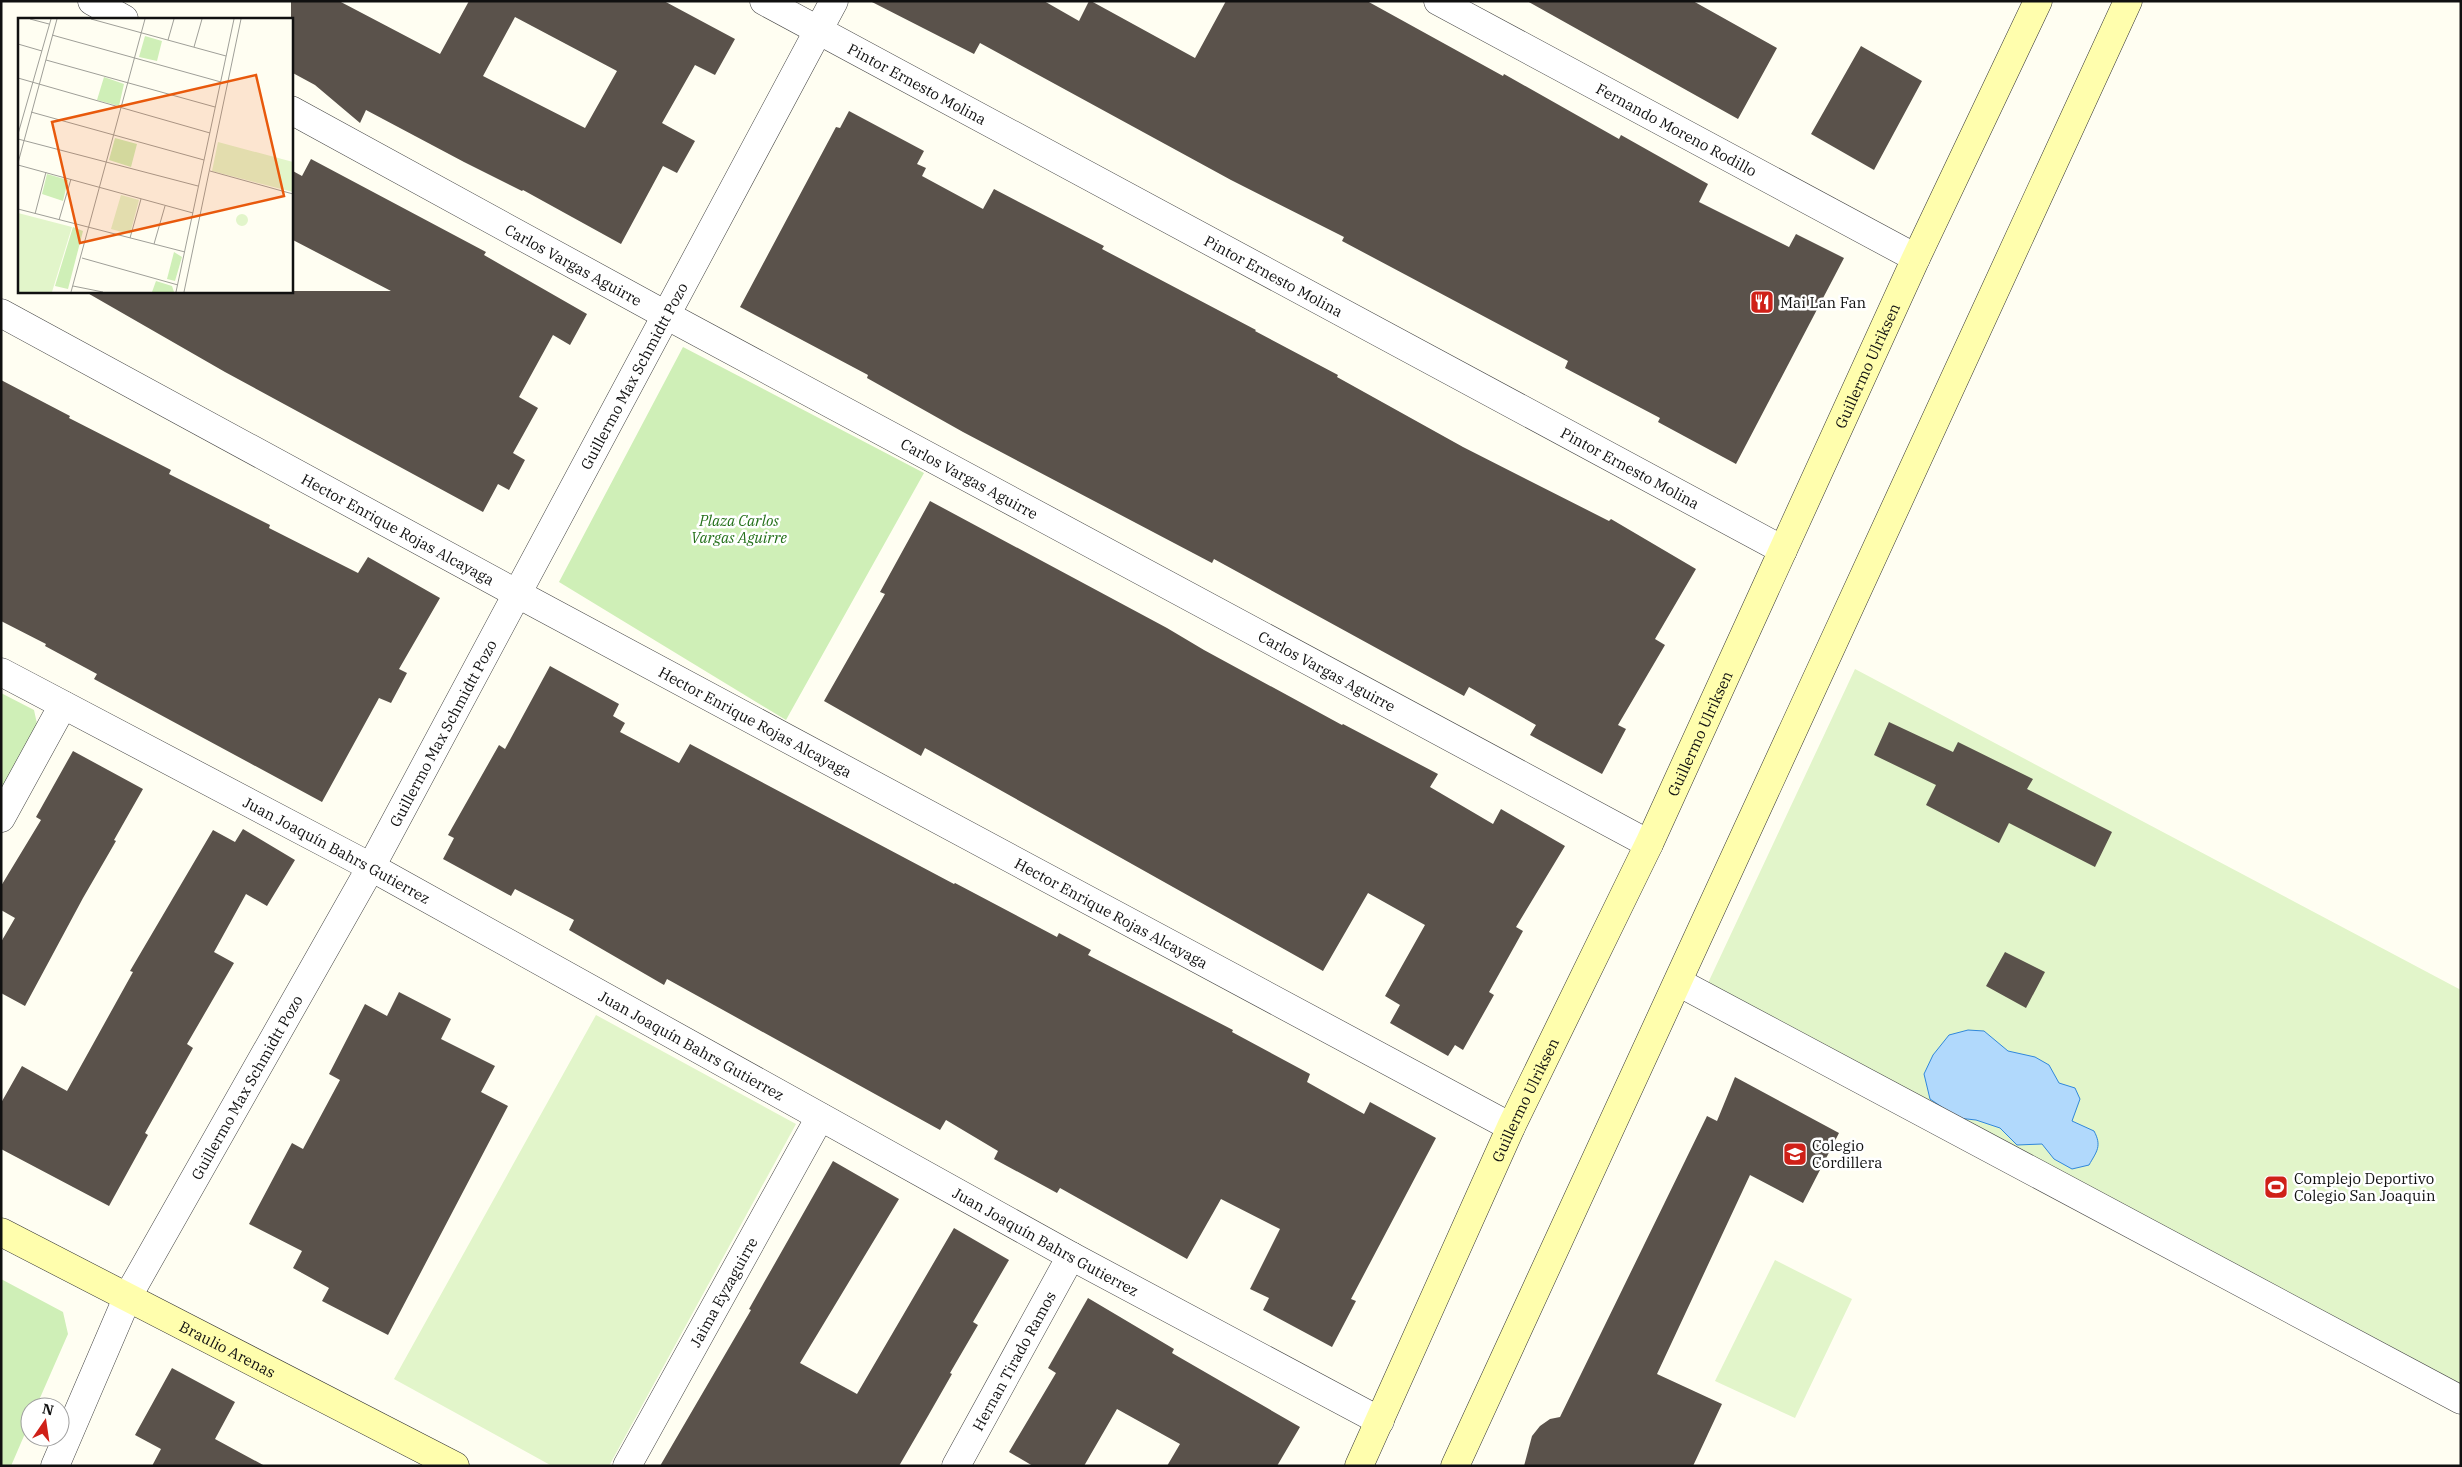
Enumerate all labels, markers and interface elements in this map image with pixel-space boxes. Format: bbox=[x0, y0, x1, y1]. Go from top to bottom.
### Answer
inset map bbox=[18, 18, 292, 292]
street label: Pintor Ernesto Molina bbox=[845, 38, 990, 129]
street label: Fernando Moreno Rodillo bbox=[1593, 78, 1760, 180]
street label: Carlos Vargas Aguirre bbox=[502, 219, 645, 310]
street label: Pintor Ernesto Molina bbox=[1201, 231, 1346, 321]
street label: Guillermo Max Schmidtt Pozo bbox=[576, 279, 691, 473]
restaurant icon: Mai Lan Fan bbox=[1749, 289, 1775, 315]
place label: Mai Lan Fan bbox=[1780, 293, 1867, 312]
street label: Guillermo Ulriksen bbox=[1830, 300, 1904, 431]
street label: Pintor Ernesto Molina bbox=[1558, 423, 1703, 513]
street label: Carlos Vargas Aguirre bbox=[898, 434, 1041, 523]
street label: Hector Enrique Rojas Alcayaga bbox=[298, 469, 498, 589]
park label: Plaza Carlos Vargas Aguirre bbox=[691, 511, 787, 547]
street label: Carlos Vargas Aguirre bbox=[1255, 626, 1399, 715]
street label: Guillermo Max Schmidtt Pozo bbox=[385, 636, 500, 830]
street label: Hector Enrique Rojas Alcayaga bbox=[656, 662, 855, 781]
street label: Guillermo Ulriksen bbox=[1663, 667, 1736, 799]
street label: Juan Joaquín Bahrs Gutierrez bbox=[240, 792, 434, 908]
street label: Hector Enrique Rojas Alcayaga bbox=[1012, 853, 1211, 972]
street label: Juan Joaquín Bahrs Gutierrez bbox=[596, 986, 788, 1104]
street label: Guillermo Max Schmidtt Pozo bbox=[186, 991, 306, 1183]
street label: Guillermo Ulriksen bbox=[1487, 1034, 1563, 1165]
place label: Colegio Cordillera bbox=[1812, 1136, 1882, 1172]
school or university icon: Colegio Cordillera bbox=[1782, 1141, 1808, 1167]
place label: Complejo Deportivo Colegio San Joaquin bbox=[2294, 1169, 2436, 1205]
sports icon: Complejo Deportivo Colegio San Joaquin bbox=[2263, 1174, 2289, 1200]
street label: Juan Joaquín Bahrs Gutierrez bbox=[950, 1183, 1142, 1300]
street label: Jaima Eyzaguirre bbox=[685, 1234, 761, 1350]
street label: Hernan Tirado Ramos bbox=[968, 1288, 1059, 1434]
street label: Braulio Arenas bbox=[176, 1316, 279, 1381]
north arrow bbox=[20, 1397, 70, 1447]
text: N bbox=[41, 1399, 55, 1419]

